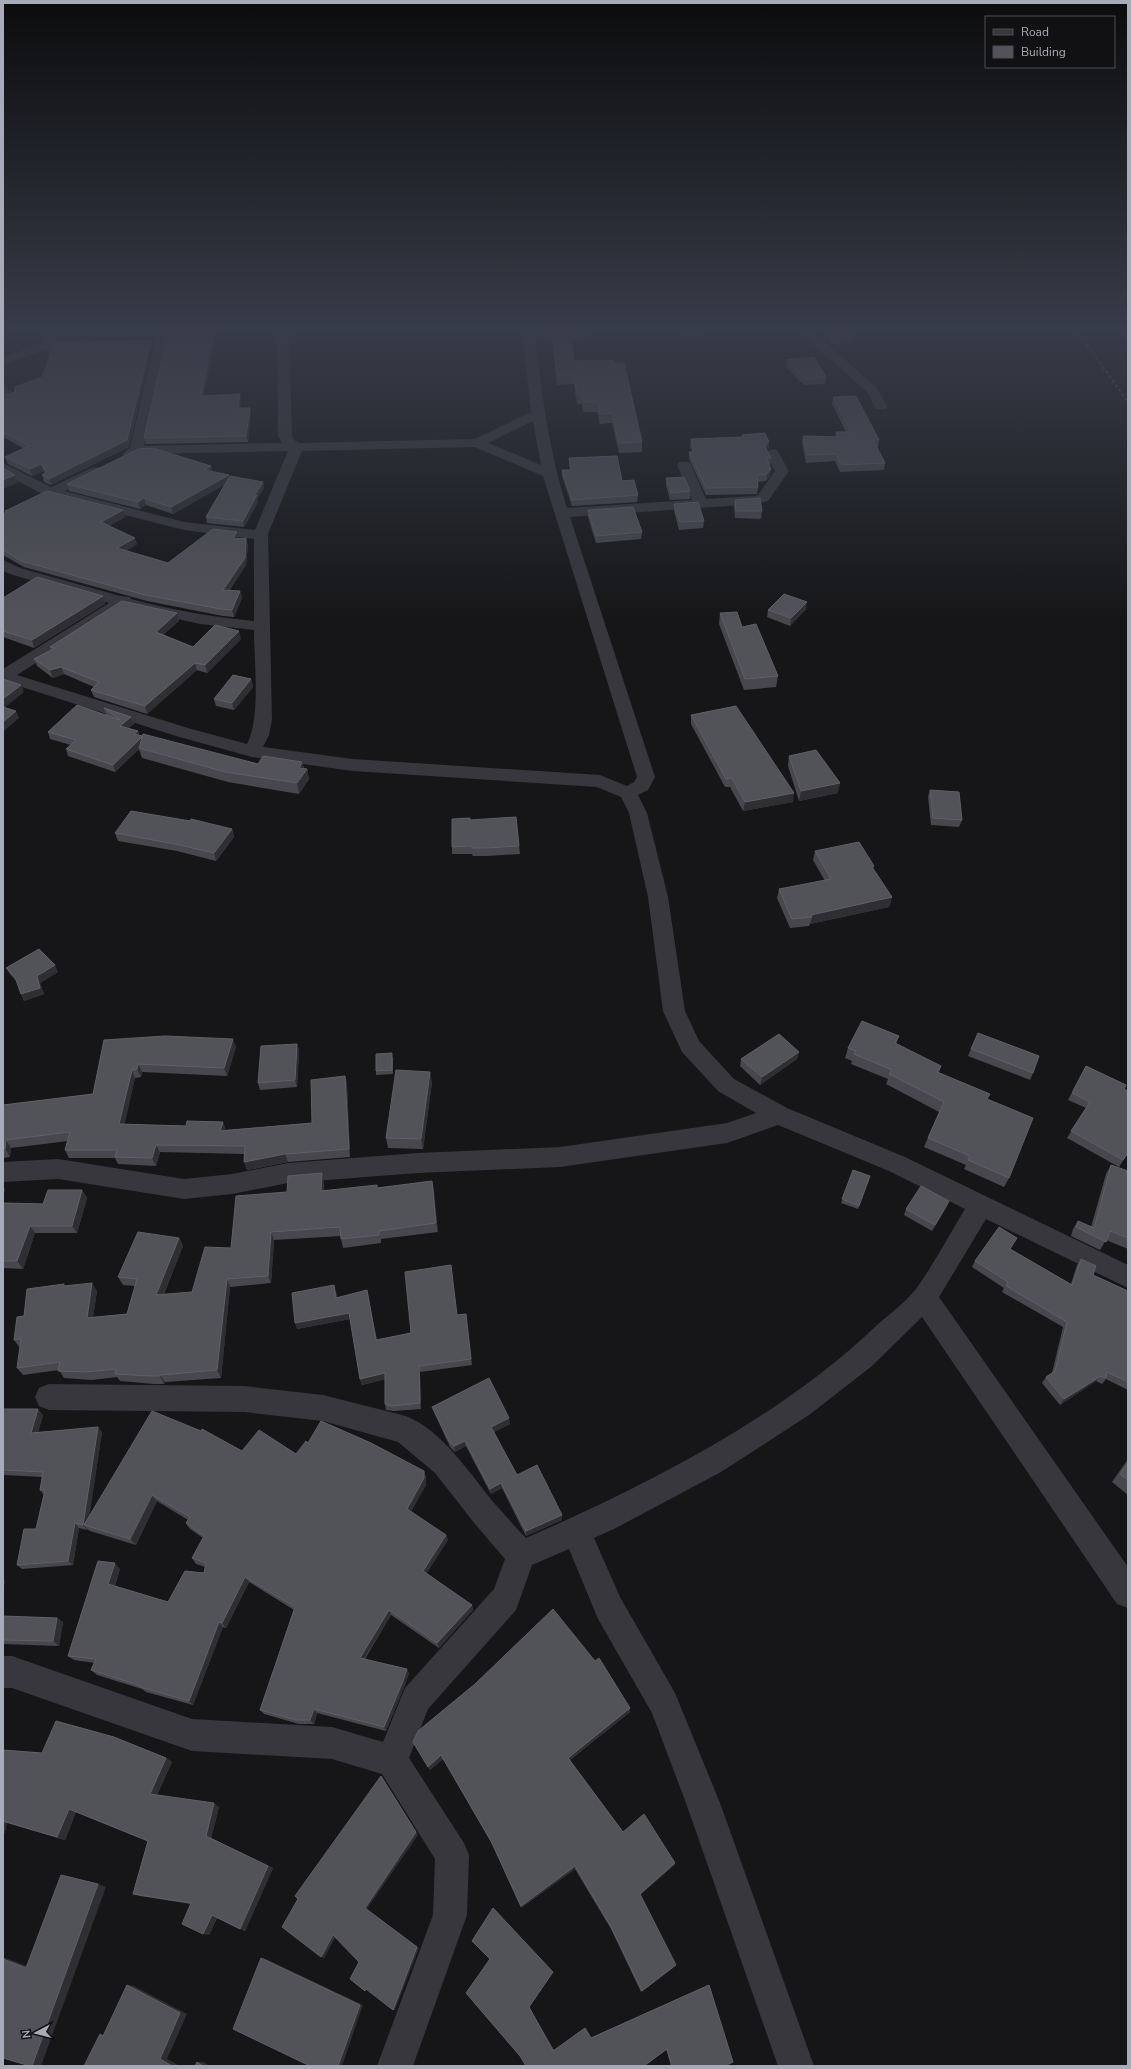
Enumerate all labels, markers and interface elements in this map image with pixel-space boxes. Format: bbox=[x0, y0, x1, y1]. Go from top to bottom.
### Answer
legend bbox=[985, 16, 1115, 68]
text: Road bbox=[1021, 24, 1049, 40]
text: Building bbox=[1021, 44, 1066, 60]
north arrow bbox=[16, 2013, 56, 2053]
text: N bbox=[19, 2029, 35, 2039]

